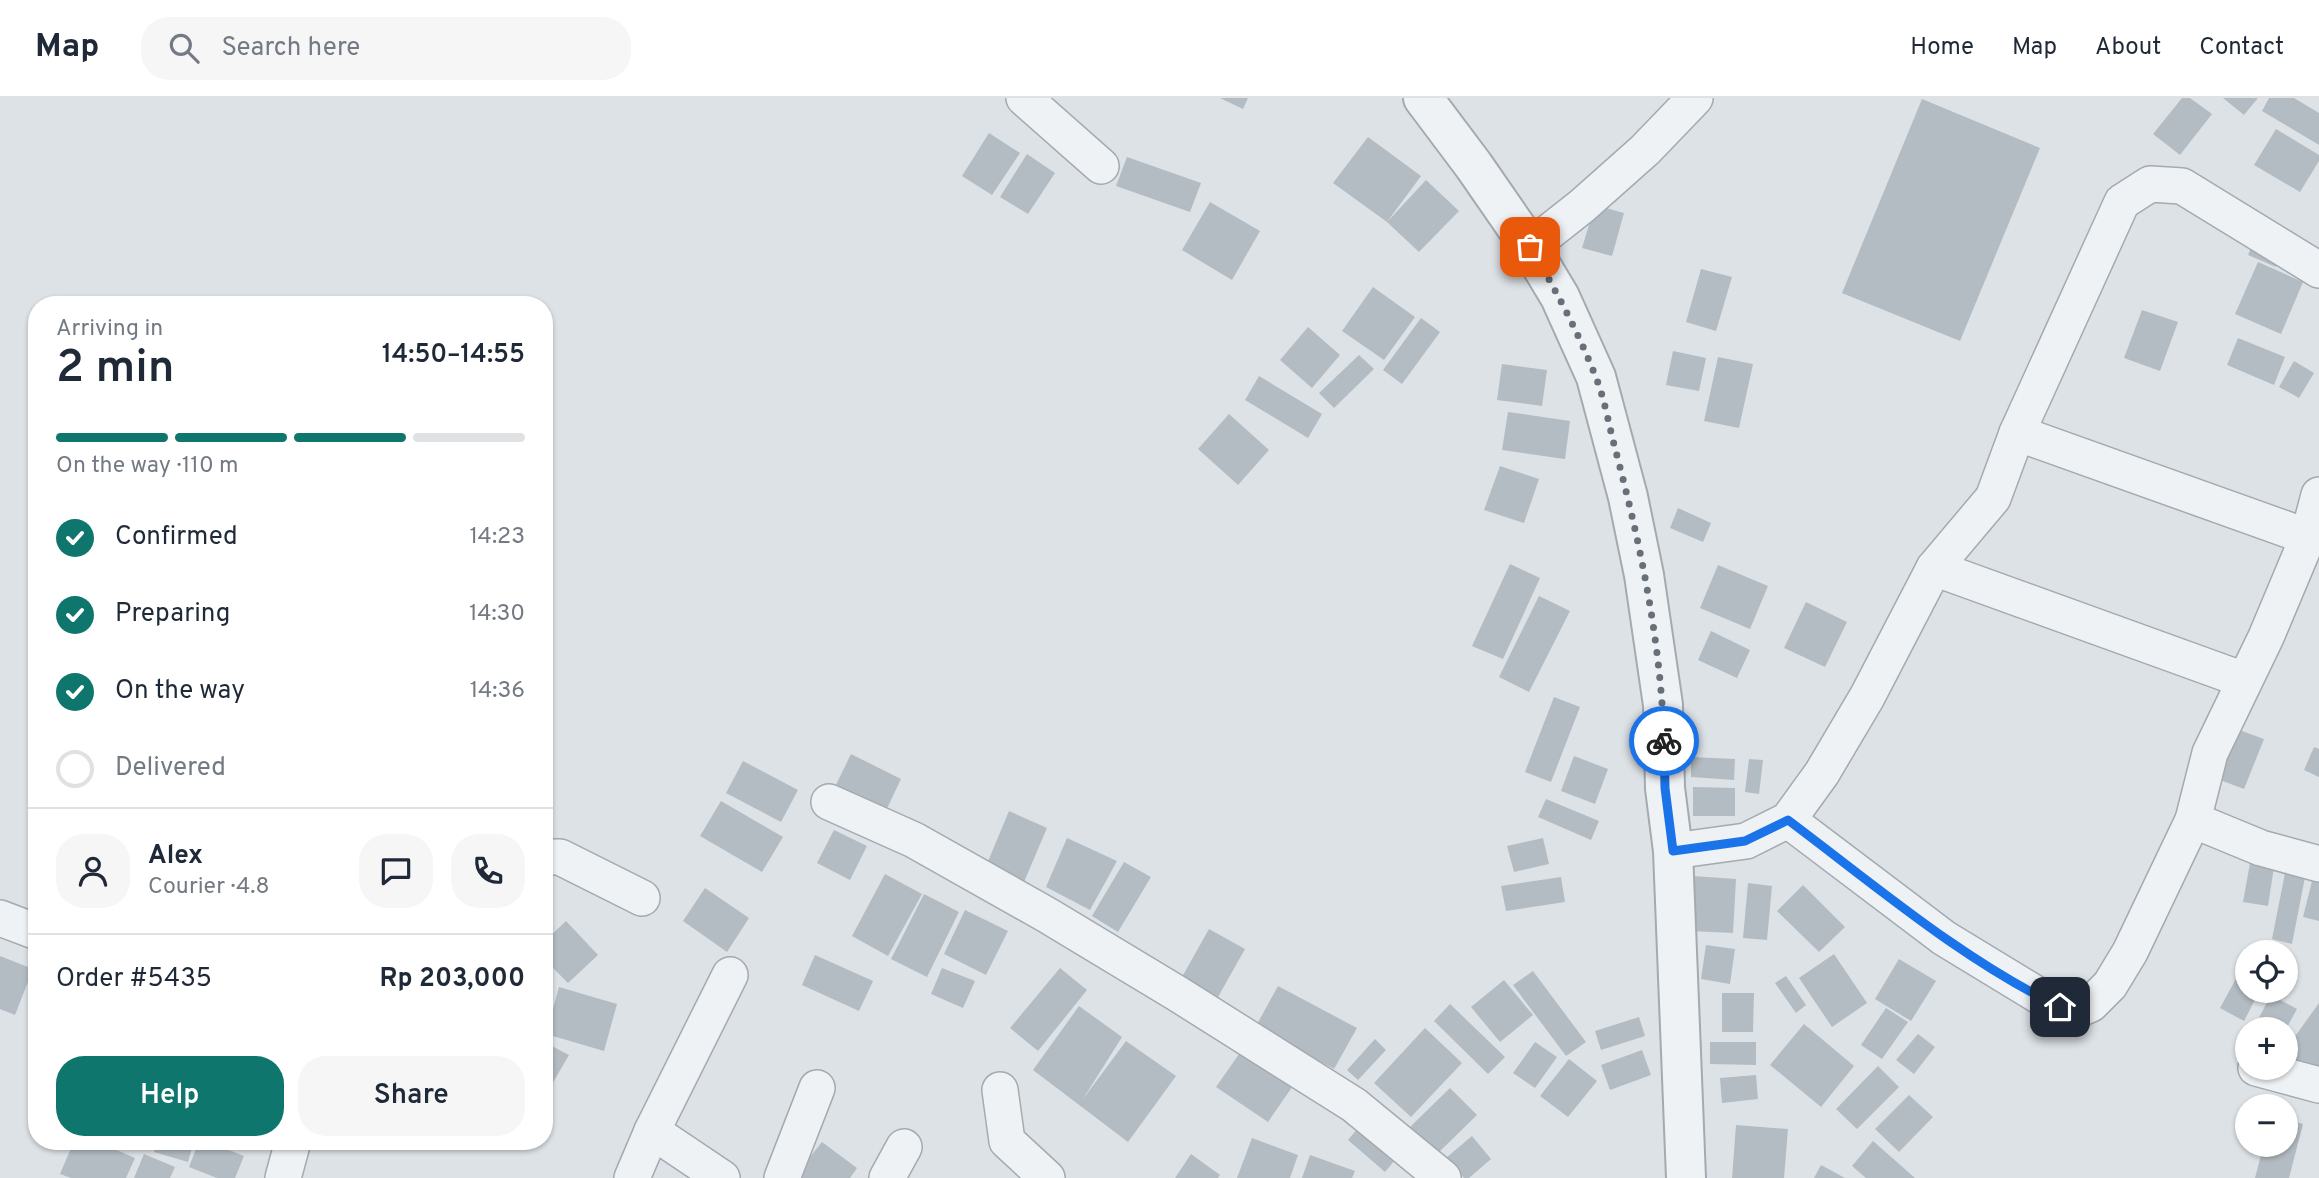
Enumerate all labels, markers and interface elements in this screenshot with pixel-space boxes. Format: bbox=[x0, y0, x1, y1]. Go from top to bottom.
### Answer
search box bbox=[141, 17, 631, 80]
text: Map bbox=[35, 27, 99, 69]
icon: search bbox=[165, 29, 203, 67]
text: Search here bbox=[221, 32, 360, 65]
text: Home bbox=[1910, 33, 1974, 63]
text: Map bbox=[2012, 33, 2057, 63]
text: About bbox=[2095, 33, 2161, 63]
text: Contact bbox=[2199, 33, 2284, 63]
pin bbox=[1500, 217, 1560, 277]
icon: bag bbox=[1511, 228, 1549, 266]
text: Arriving in bbox=[56, 315, 163, 344]
text: 14:50–14:55 bbox=[382, 339, 525, 372]
text: 2 min bbox=[56, 340, 175, 399]
text: On the way · 110 m bbox=[56, 452, 239, 481]
icon: check bbox=[56, 519, 94, 557]
text: Confirmed bbox=[115, 521, 238, 554]
text: 14:23 bbox=[470, 523, 525, 552]
icon: check bbox=[56, 596, 94, 634]
text: Preparing bbox=[115, 598, 230, 631]
text: 14:30 bbox=[469, 600, 525, 629]
icon: check bbox=[56, 673, 94, 711]
text: On the way bbox=[115, 675, 245, 708]
text: 14:36 bbox=[470, 677, 525, 706]
courier bbox=[1629, 706, 1699, 776]
icon: bike bbox=[1645, 722, 1683, 760]
text: Delivered bbox=[115, 752, 226, 785]
button: person bbox=[56, 834, 130, 908]
button: chat bbox=[359, 834, 433, 908]
button: phone bbox=[451, 834, 525, 908]
text: Alex bbox=[148, 840, 203, 873]
text: Courier · 4.8 bbox=[148, 873, 269, 902]
map controls bbox=[2235, 940, 2298, 1157]
button: locate bbox=[2235, 940, 2298, 1003]
text: Order #5435 bbox=[56, 963, 212, 996]
text: Rp 203,000 bbox=[380, 963, 525, 996]
pin bbox=[2030, 977, 2090, 1037]
icon: home bbox=[2041, 988, 2079, 1026]
button: + bbox=[2235, 1017, 2298, 1080]
button: Help bbox=[56, 1056, 284, 1136]
button: Share bbox=[298, 1056, 525, 1136]
button: − bbox=[2235, 1094, 2298, 1157]

